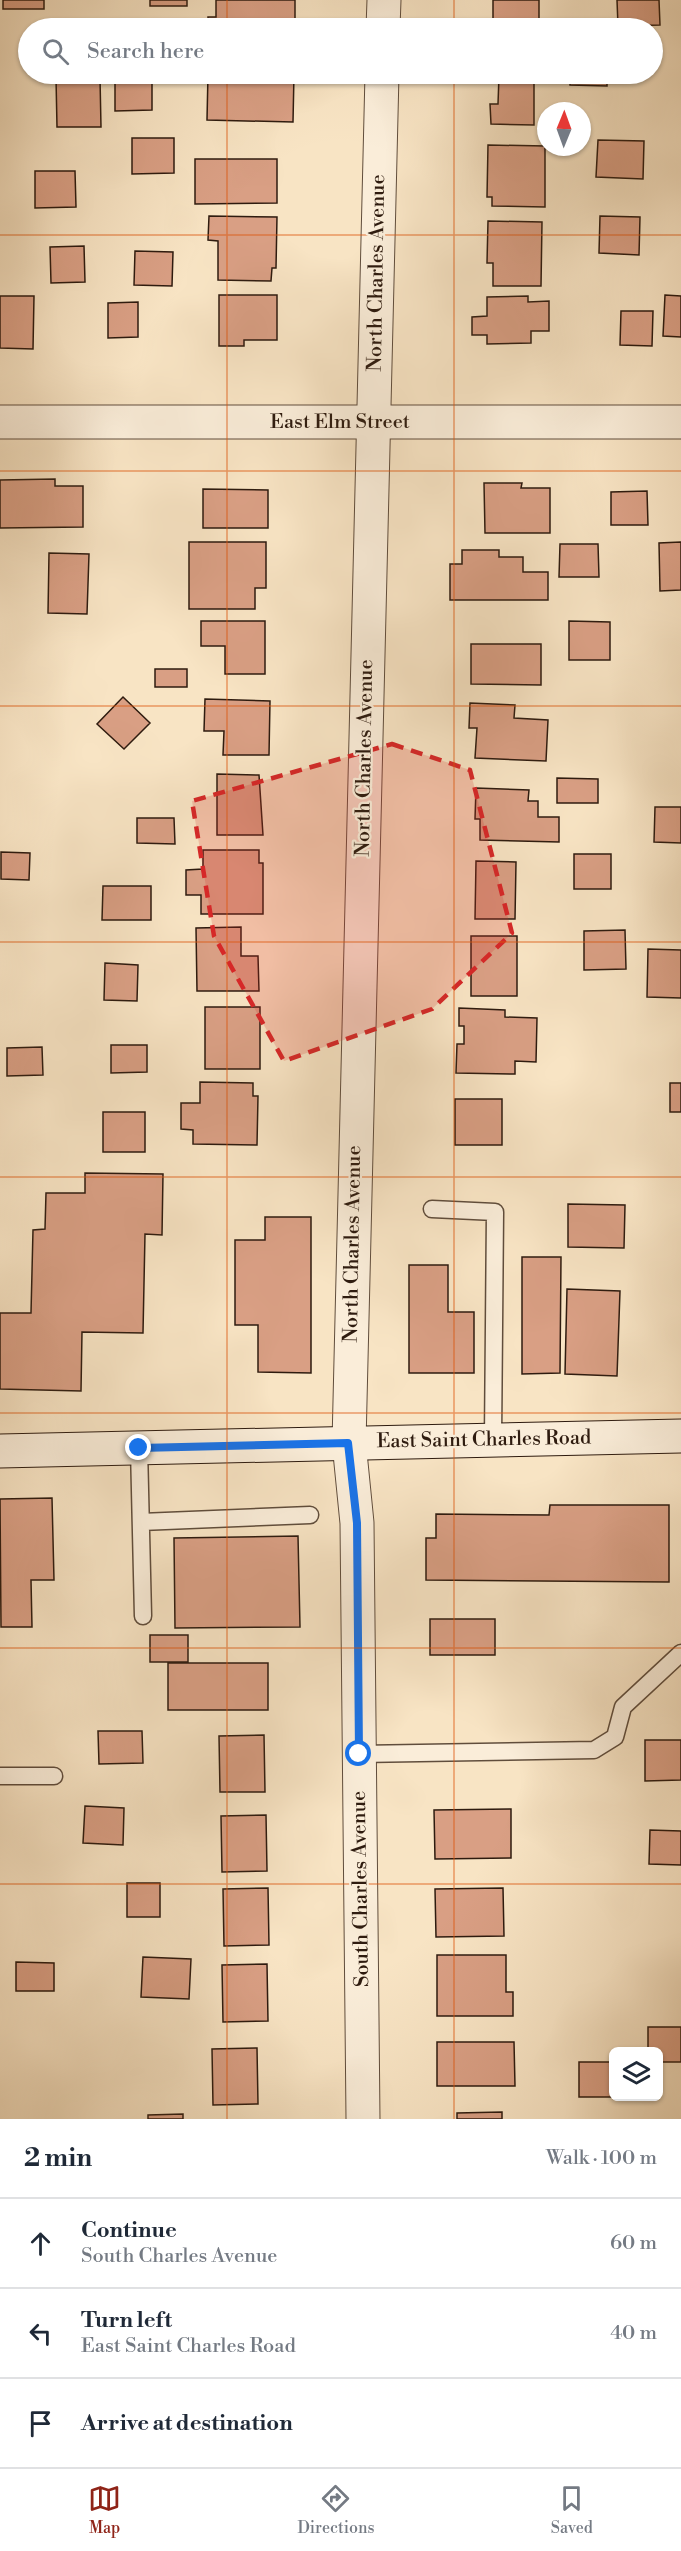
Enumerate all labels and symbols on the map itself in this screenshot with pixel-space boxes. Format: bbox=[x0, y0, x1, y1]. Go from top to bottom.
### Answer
north arrow bbox=[537, 102, 591, 156]
street label: North Charles Avenue bbox=[363, 174, 391, 372]
street label: East Elm Street bbox=[270, 410, 410, 435]
street label: North Charles Avenue bbox=[351, 659, 379, 857]
street label: North Charles Avenue bbox=[339, 1145, 367, 1343]
street label: East Saint Charles Road bbox=[376, 1426, 592, 1454]
route end bbox=[125, 1434, 151, 1460]
route start bbox=[345, 1740, 371, 1766]
street label: South Charles Avenue bbox=[347, 1791, 375, 1987]

